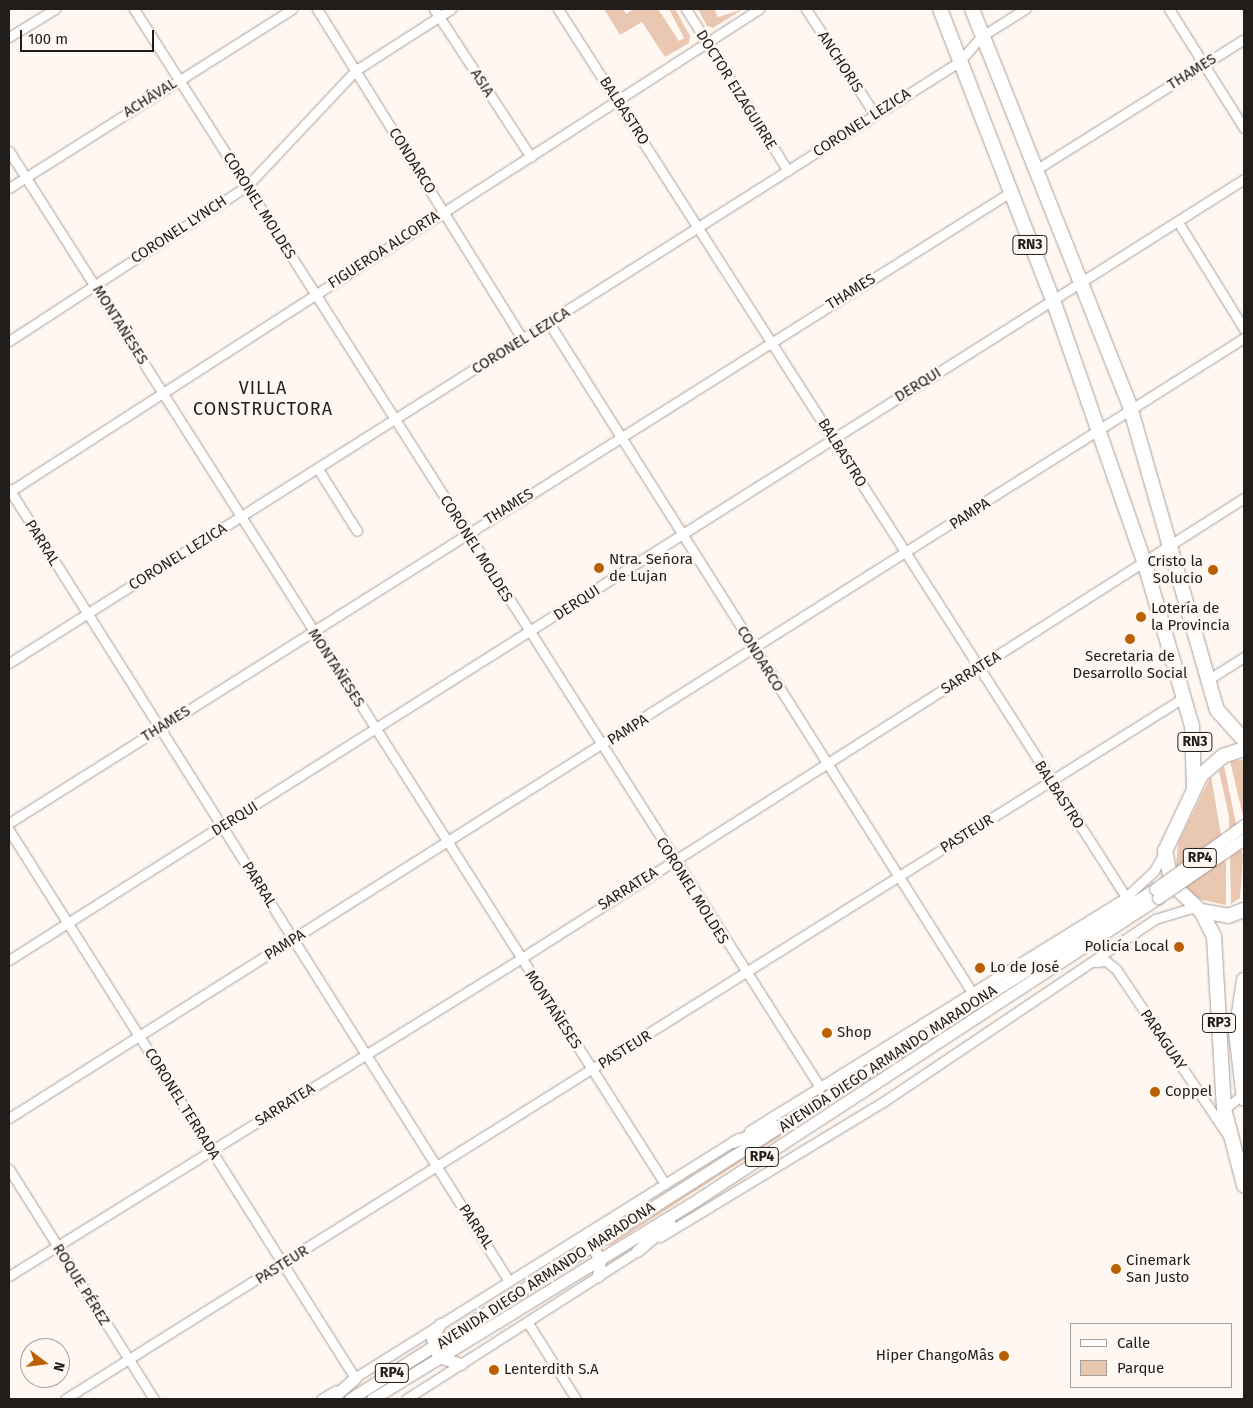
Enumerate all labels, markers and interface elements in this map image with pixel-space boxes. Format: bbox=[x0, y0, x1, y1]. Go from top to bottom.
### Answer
scale bar bbox=[22, 20, 156, 52]
street label: DOCTOR EIZAGUIRRE bbox=[692, 27, 780, 153]
street label: ANCHORIS bbox=[814, 28, 866, 96]
text: 100 m bbox=[28, 30, 68, 48]
street label: THAMES bbox=[1164, 50, 1220, 94]
street label: ASIA bbox=[466, 66, 498, 100]
street label: BALBASTRO bbox=[595, 74, 653, 148]
street label: ACHÁVAL bbox=[120, 75, 180, 121]
street label: CORONEL LEZICA bbox=[810, 85, 914, 161]
street label: CONDARCO bbox=[385, 125, 439, 197]
street label: CORONEL MOLDES bbox=[219, 149, 299, 263]
street label: CORONEL LYNCH bbox=[128, 192, 230, 268]
street label: FIGUEROA ALCORTA bbox=[325, 207, 443, 293]
road number: RN3 bbox=[1011, 234, 1049, 256]
street label: THAMES bbox=[823, 270, 879, 314]
street label: MONTAÑESES bbox=[88, 282, 152, 368]
street label: CORONEL LEZICA bbox=[469, 304, 573, 378]
street label: DERQUI bbox=[891, 364, 945, 406]
district label: VILLA CONSTRUCTORA bbox=[191, 378, 335, 420]
street label: BALBASTRO bbox=[814, 415, 870, 491]
street label: THAMES bbox=[481, 485, 537, 529]
street label: CORONEL MOLDES bbox=[436, 492, 516, 606]
street label: PAMPA bbox=[946, 494, 994, 534]
street label: PARRAL bbox=[21, 517, 63, 569]
street label: CORONEL LEZICA bbox=[126, 520, 230, 594]
place label: Ntra. Señora de Lujan bbox=[609, 550, 693, 585]
place label: Cristo la Solucio bbox=[1147, 552, 1203, 587]
marker: Ntra. Señora de Lujan bbox=[593, 562, 605, 574]
marker: Cristo la Solucio bbox=[1207, 564, 1219, 576]
street label: DERQUI bbox=[551, 581, 603, 625]
place label: Lotería de la Provincia bbox=[1151, 599, 1230, 634]
marker: Lotería de la Provincia bbox=[1135, 611, 1147, 623]
street label: CONDARCO bbox=[733, 623, 787, 695]
street label: MONTAÑESES bbox=[304, 625, 368, 711]
marker: Secretaria de Desarrollo Social bbox=[1124, 633, 1136, 645]
place label: Secretaria de Desarrollo Social bbox=[1073, 647, 1187, 682]
street label: SARRATEA bbox=[938, 648, 1004, 698]
street label: THAMES bbox=[138, 702, 194, 746]
street label: PAMPA bbox=[604, 711, 652, 749]
road number: RN3 bbox=[1176, 730, 1214, 754]
street label: BALBASTRO bbox=[1030, 758, 1088, 832]
street label: DERQUI bbox=[208, 798, 262, 840]
street label: PASTEUR bbox=[937, 811, 997, 857]
street label: CORONEL MOLDES bbox=[652, 834, 732, 948]
road number: RP4 bbox=[1182, 846, 1218, 870]
street label: PARRAL bbox=[238, 859, 280, 911]
street label: SARRATEA bbox=[595, 864, 661, 914]
street label: PAMPA bbox=[261, 926, 309, 964]
place label: Policía Local bbox=[1085, 938, 1169, 956]
marker: Policía Local bbox=[1173, 941, 1185, 953]
place label: Lo de José bbox=[990, 959, 1059, 977]
marker: Lo de José bbox=[974, 962, 986, 974]
street label: MONTAÑESES bbox=[521, 967, 585, 1053]
street label: AVENIDA DIEGO ARMANDO MARADONA bbox=[776, 982, 1000, 1136]
street label: PARAGUAY bbox=[1136, 1006, 1190, 1074]
road number: RP3 bbox=[1202, 1011, 1236, 1034]
place label: Shop bbox=[837, 1024, 872, 1042]
street label: PASTEUR bbox=[595, 1027, 655, 1073]
marker: Shop bbox=[821, 1027, 833, 1039]
street label: CORONEL TERRADA bbox=[140, 1045, 224, 1163]
street label: SARRATEA bbox=[252, 1080, 318, 1130]
place label: Coppel bbox=[1165, 1083, 1212, 1101]
marker: Coppel bbox=[1149, 1086, 1161, 1098]
road number: RP4 bbox=[744, 1146, 780, 1168]
street label: AVENIDA DIEGO ARMANDO MARADONA bbox=[434, 1199, 658, 1353]
street label: PARRAL bbox=[455, 1201, 497, 1253]
street label: ROQUE PÉREZ bbox=[49, 1241, 113, 1329]
street label: PASTEUR bbox=[252, 1242, 312, 1288]
place label: Cinemark San Justo bbox=[1126, 1251, 1190, 1286]
marker: Cinemark San Justo bbox=[1110, 1263, 1122, 1275]
legend bbox=[1070, 1323, 1233, 1388]
text: Calle bbox=[1117, 1334, 1150, 1352]
north arrow bbox=[20, 1338, 70, 1388]
place label: Hiper ChangoMâs bbox=[876, 1347, 994, 1365]
marker: Hiper ChangoMâs bbox=[998, 1350, 1010, 1362]
text: Parque bbox=[1117, 1359, 1164, 1377]
text: N bbox=[50, 1360, 68, 1373]
place label: Lenterdith S.A bbox=[504, 1361, 599, 1379]
road number: RP4 bbox=[374, 1362, 410, 1385]
marker: Lenterdith S.A bbox=[488, 1364, 500, 1376]

